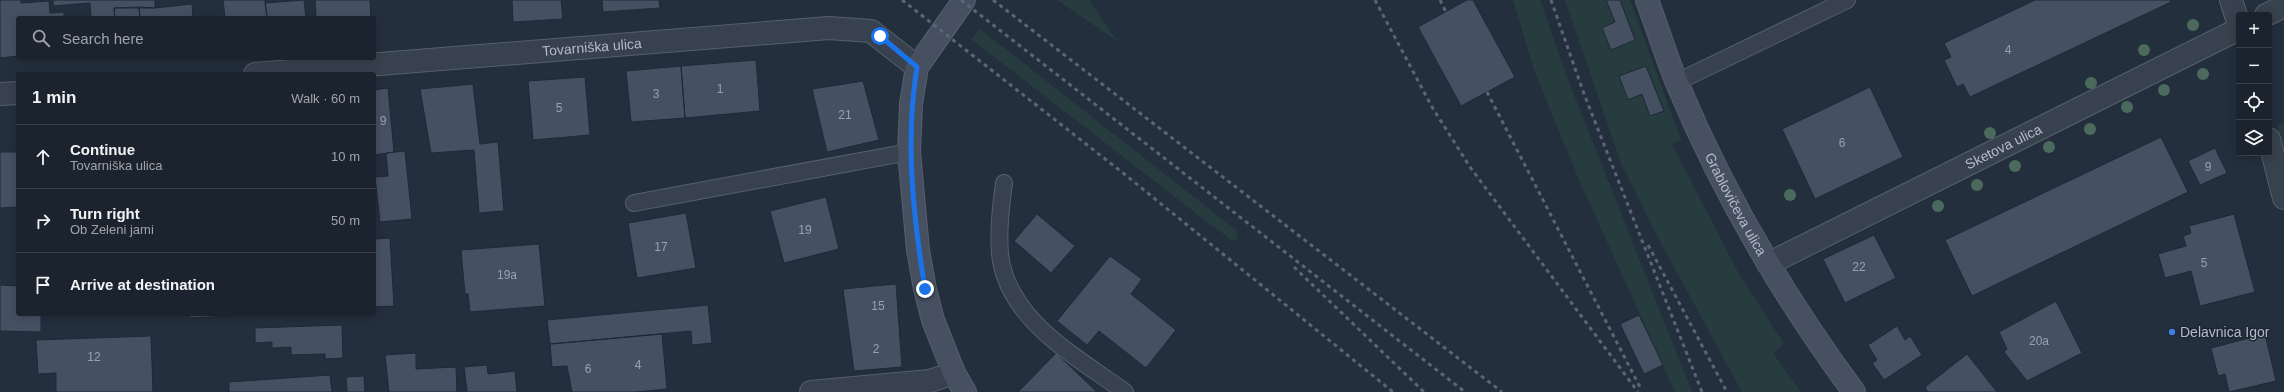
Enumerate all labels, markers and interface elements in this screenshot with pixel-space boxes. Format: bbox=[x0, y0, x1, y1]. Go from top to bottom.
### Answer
map controls bbox=[2236, 12, 2272, 156]
button: + bbox=[2236, 12, 2272, 48]
search box bbox=[16, 16, 376, 60]
icon: search bbox=[30, 27, 52, 49]
route start bbox=[871, 27, 889, 45]
text: Search here bbox=[62, 30, 144, 47]
street label: Tovarniška ulica bbox=[542, 35, 642, 59]
house number: 4 bbox=[2005, 43, 2012, 57]
button: − bbox=[2236, 48, 2272, 84]
house number: 1 bbox=[717, 82, 724, 96]
button: locate bbox=[2236, 84, 2272, 120]
house number: 3 bbox=[653, 87, 660, 101]
text: 1 min bbox=[32, 88, 76, 107]
text: Walk · 60 m bbox=[291, 91, 360, 106]
house number: 5 bbox=[556, 101, 563, 115]
house number: 21 bbox=[838, 108, 852, 122]
house number: 9 bbox=[380, 114, 387, 128]
button: layers bbox=[2236, 120, 2272, 156]
street label: Sketova ulica bbox=[1962, 121, 2044, 172]
house number: 6 bbox=[1839, 136, 1846, 150]
text: Continue bbox=[70, 141, 135, 158]
icon: ahead bbox=[32, 146, 54, 168]
text: 10 m bbox=[331, 149, 360, 164]
street label: Grablovičeva ulica bbox=[1702, 150, 1770, 259]
text: Tovarniška ulica bbox=[70, 158, 163, 173]
house number: 9 bbox=[2205, 160, 2212, 174]
text: Turn right bbox=[70, 205, 140, 222]
icon: right bbox=[32, 210, 54, 232]
text: 50 m bbox=[331, 213, 360, 228]
text: Ob Zeleni jami bbox=[70, 222, 154, 237]
house number: 19 bbox=[798, 223, 812, 237]
house number: 17 bbox=[654, 240, 668, 254]
house number: 5 bbox=[2201, 256, 2208, 270]
house number: 22 bbox=[1852, 260, 1866, 274]
house number: 19a bbox=[497, 268, 517, 282]
icon: arrive bbox=[32, 274, 54, 296]
text: Arrive at destination bbox=[70, 276, 215, 293]
route end bbox=[916, 280, 934, 298]
house number: 15 bbox=[871, 299, 885, 313]
place label: Delavnica Igor bbox=[2180, 324, 2270, 340]
marker: Delavnica Igor bbox=[2167, 327, 2177, 337]
house number: 20a bbox=[2029, 334, 2049, 348]
house number: 2 bbox=[873, 342, 880, 356]
house number: 12 bbox=[87, 350, 101, 364]
house number: 4 bbox=[635, 358, 642, 372]
house number: 6 bbox=[585, 362, 592, 376]

